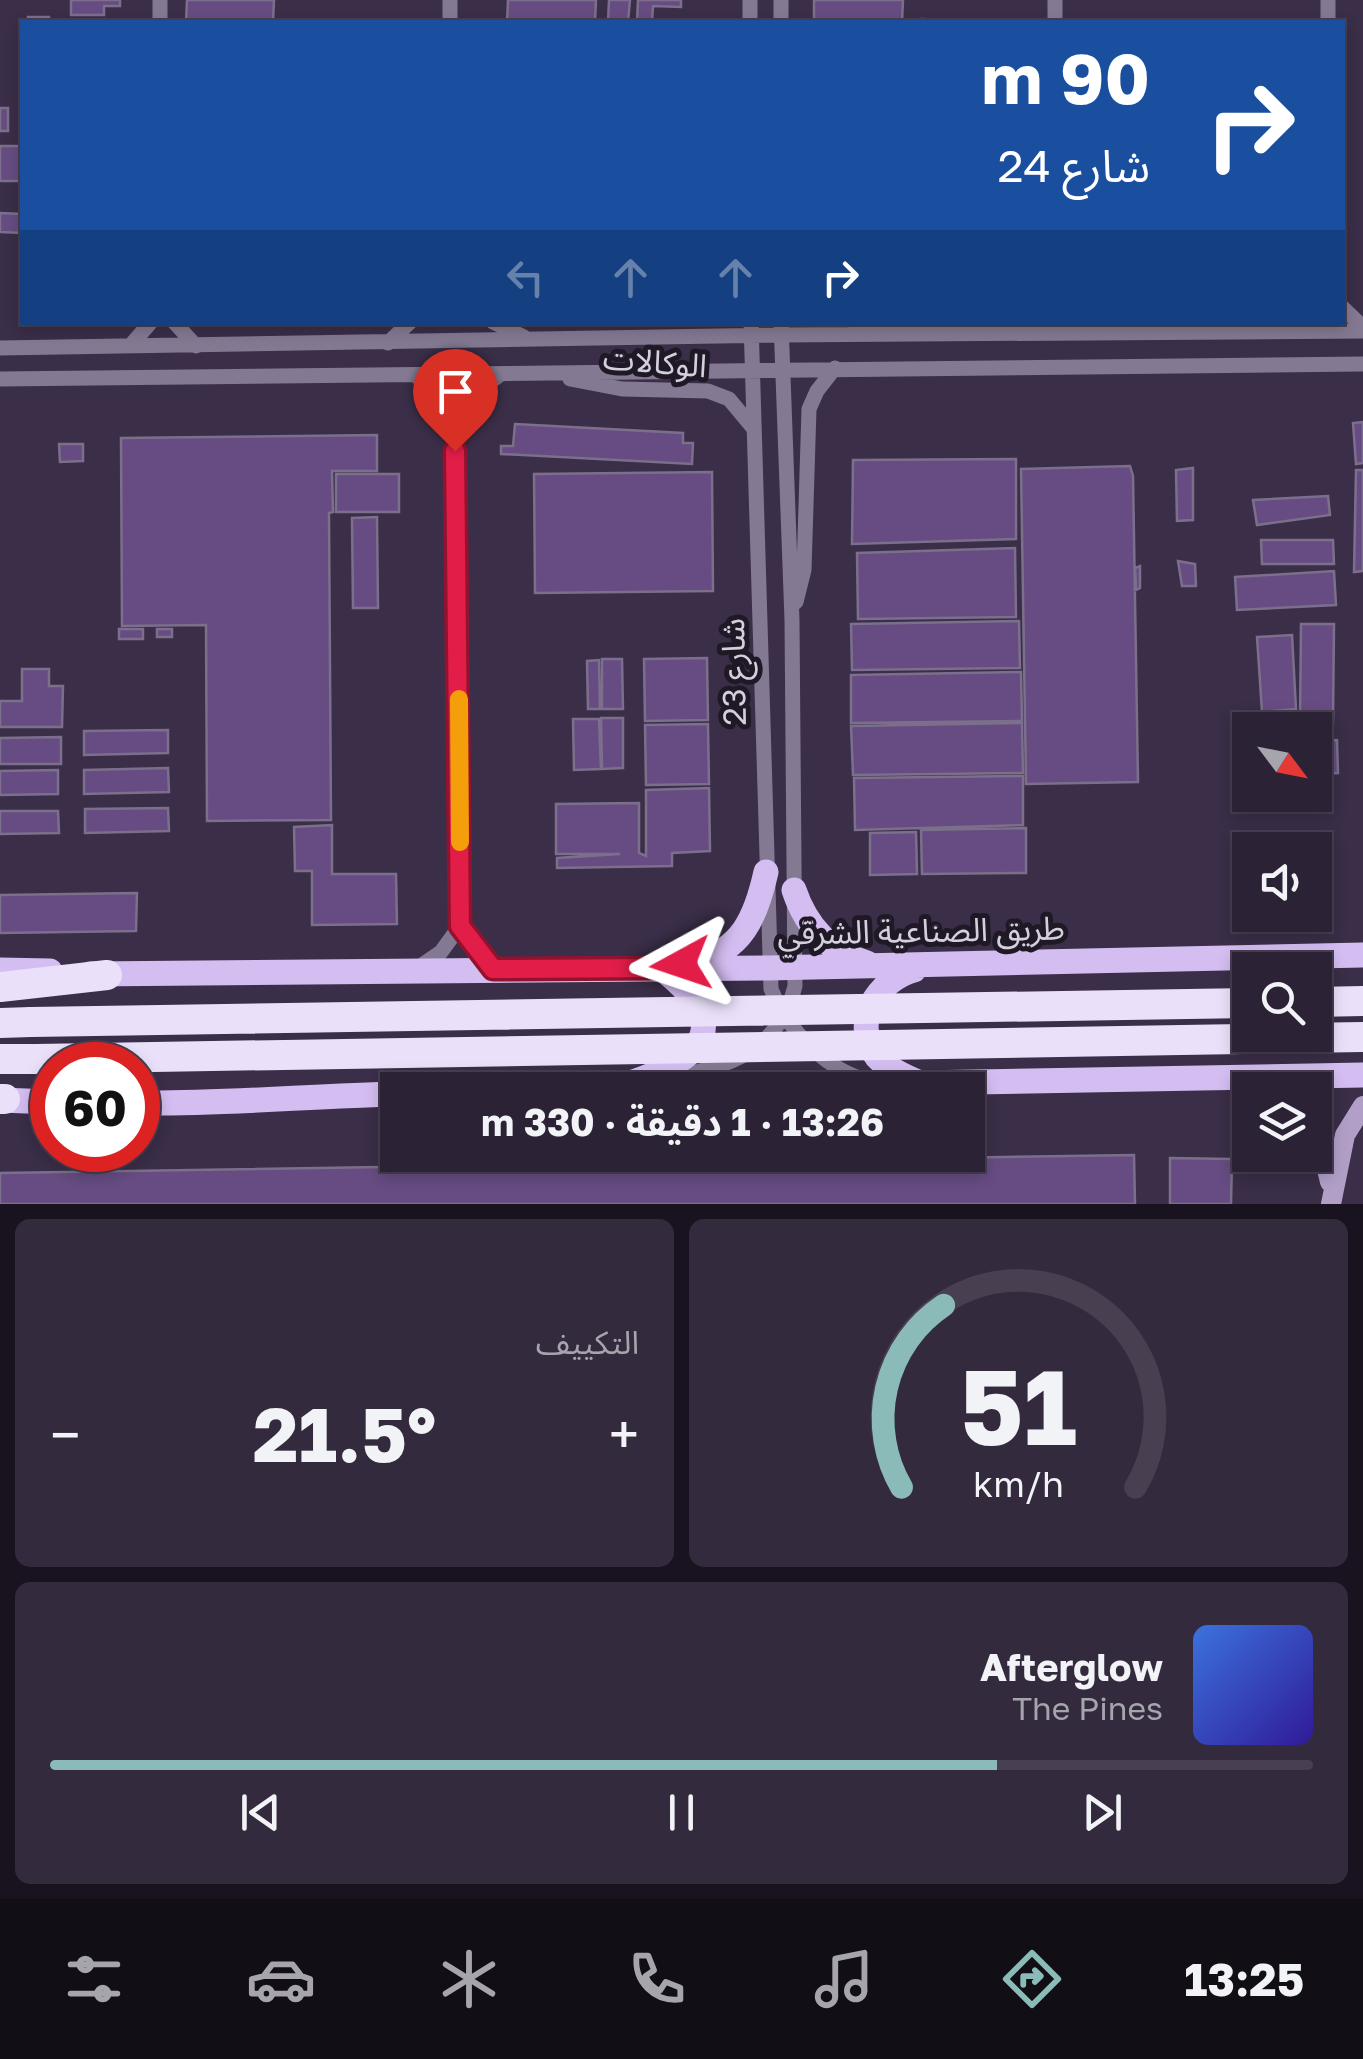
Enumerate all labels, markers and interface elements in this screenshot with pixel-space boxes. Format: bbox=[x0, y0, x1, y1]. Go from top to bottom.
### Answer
text: 90 m bbox=[981, 35, 1150, 119]
icon: right bbox=[1185, 60, 1315, 190]
text: شارع 24 bbox=[997, 138, 1150, 192]
icon: left bbox=[498, 250, 553, 305]
icon: ahead bbox=[603, 250, 658, 305]
icon: ahead bbox=[708, 250, 763, 305]
icon: right bbox=[813, 250, 868, 305]
street label: الوكالات bbox=[601, 338, 708, 385]
pin bbox=[413, 349, 498, 452]
icon: arrive bbox=[428, 364, 483, 419]
street label: شارع 23 bbox=[713, 618, 759, 726]
north arrow bbox=[1232, 712, 1332, 812]
map controls bbox=[1232, 712, 1332, 1172]
button: sound bbox=[1232, 832, 1332, 932]
street label: طريق الصناعية الشرقي bbox=[777, 908, 1065, 958]
position arrow bbox=[629, 912, 733, 1016]
button: search bbox=[1232, 952, 1332, 1052]
speed limit sign: 60 bbox=[30, 1042, 160, 1172]
button: layers bbox=[1232, 1072, 1332, 1172]
text: 13:26 · 1 دقيقة · 330 m bbox=[481, 1099, 884, 1144]
text: التكييف bbox=[536, 1323, 639, 1361]
text: 51 bbox=[960, 1343, 1077, 1468]
text: 21.5° bbox=[253, 1388, 436, 1479]
text: − bbox=[50, 1401, 80, 1467]
text: + bbox=[609, 1401, 639, 1467]
text: km/h bbox=[973, 1462, 1064, 1505]
text: Afterglow bbox=[980, 1644, 1163, 1689]
text: The Pines bbox=[1012, 1689, 1163, 1727]
icon: previous bbox=[233, 1785, 288, 1840]
icon: pause bbox=[654, 1785, 709, 1840]
icon: next bbox=[1075, 1785, 1130, 1840]
icon: filters bbox=[59, 1944, 129, 2014]
icon: car bbox=[246, 1944, 316, 2014]
icon: climate bbox=[434, 1944, 504, 2014]
icon: phone bbox=[622, 1944, 692, 2014]
icon: music bbox=[809, 1944, 879, 2014]
icon: directions bbox=[997, 1944, 1067, 2014]
text: 13:25 bbox=[1184, 1952, 1304, 2006]

